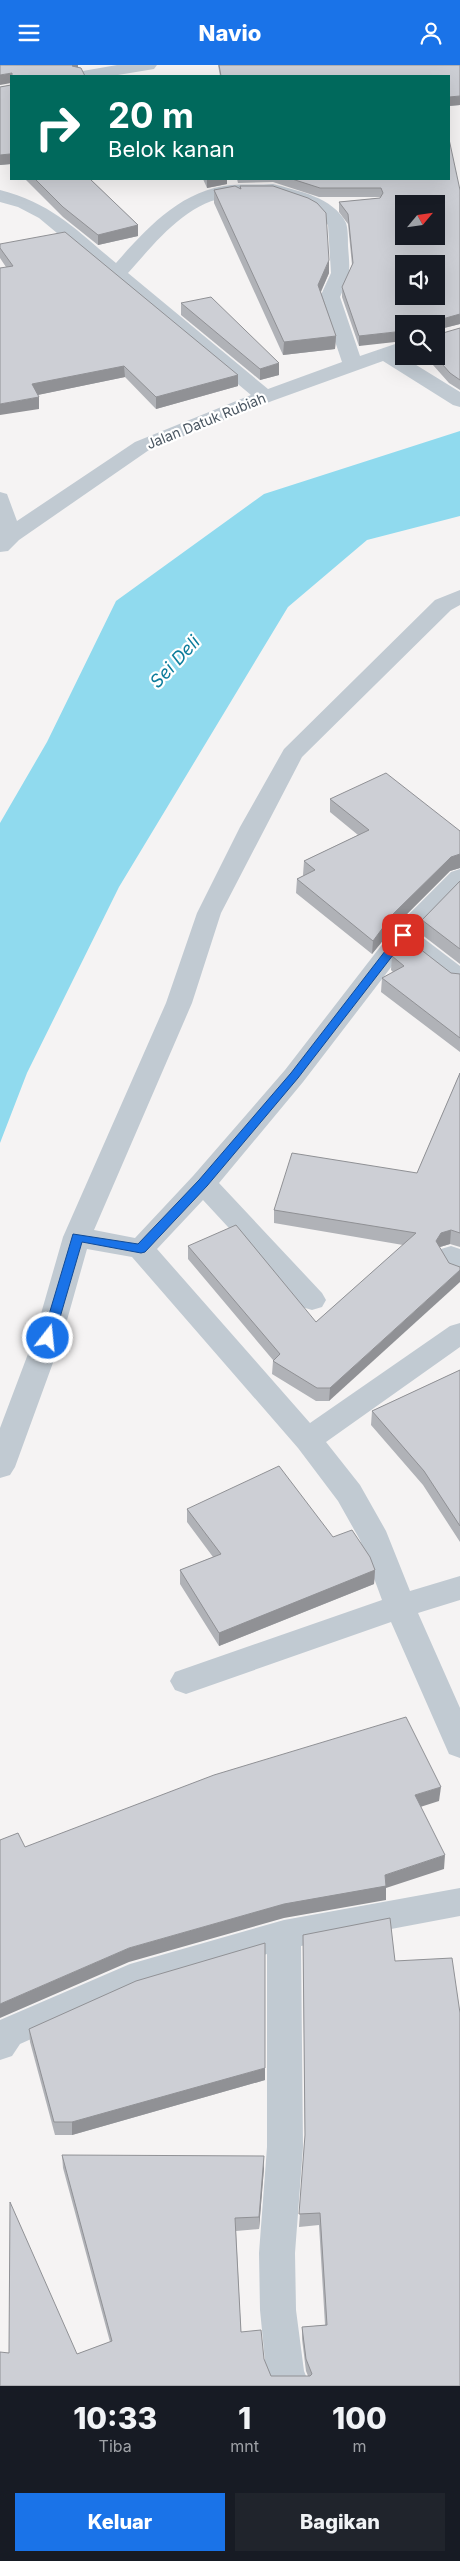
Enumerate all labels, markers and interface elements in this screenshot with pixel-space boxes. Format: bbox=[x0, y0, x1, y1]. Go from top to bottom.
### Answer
icon: menu bbox=[15, 19, 43, 47]
icon: person bbox=[417, 19, 445, 47]
text: Navio bbox=[199, 20, 261, 46]
text: 20 m bbox=[108, 94, 194, 136]
icon: right bbox=[25, 95, 90, 160]
text: Belok kanan bbox=[108, 136, 235, 162]
north arrow bbox=[395, 195, 445, 245]
map controls bbox=[395, 195, 445, 365]
button: sound bbox=[395, 255, 445, 305]
button: search bbox=[395, 315, 445, 365]
street label: Jalan Datuk Rubiah bbox=[144, 389, 268, 452]
water label: Sei Deli bbox=[145, 631, 204, 692]
pin bbox=[382, 914, 424, 956]
icon: arrive bbox=[389, 921, 417, 949]
position arrow bbox=[21, 1311, 73, 1363]
text: 10:33 bbox=[73, 2400, 157, 2436]
text: 1 bbox=[238, 2400, 251, 2436]
text: 100 bbox=[332, 2400, 387, 2436]
text: Tiba bbox=[99, 2436, 132, 2456]
text: mnt bbox=[230, 2436, 259, 2456]
text: m bbox=[352, 2436, 366, 2456]
button: Keluar bbox=[15, 2493, 225, 2551]
button: Bagikan bbox=[235, 2493, 445, 2551]

